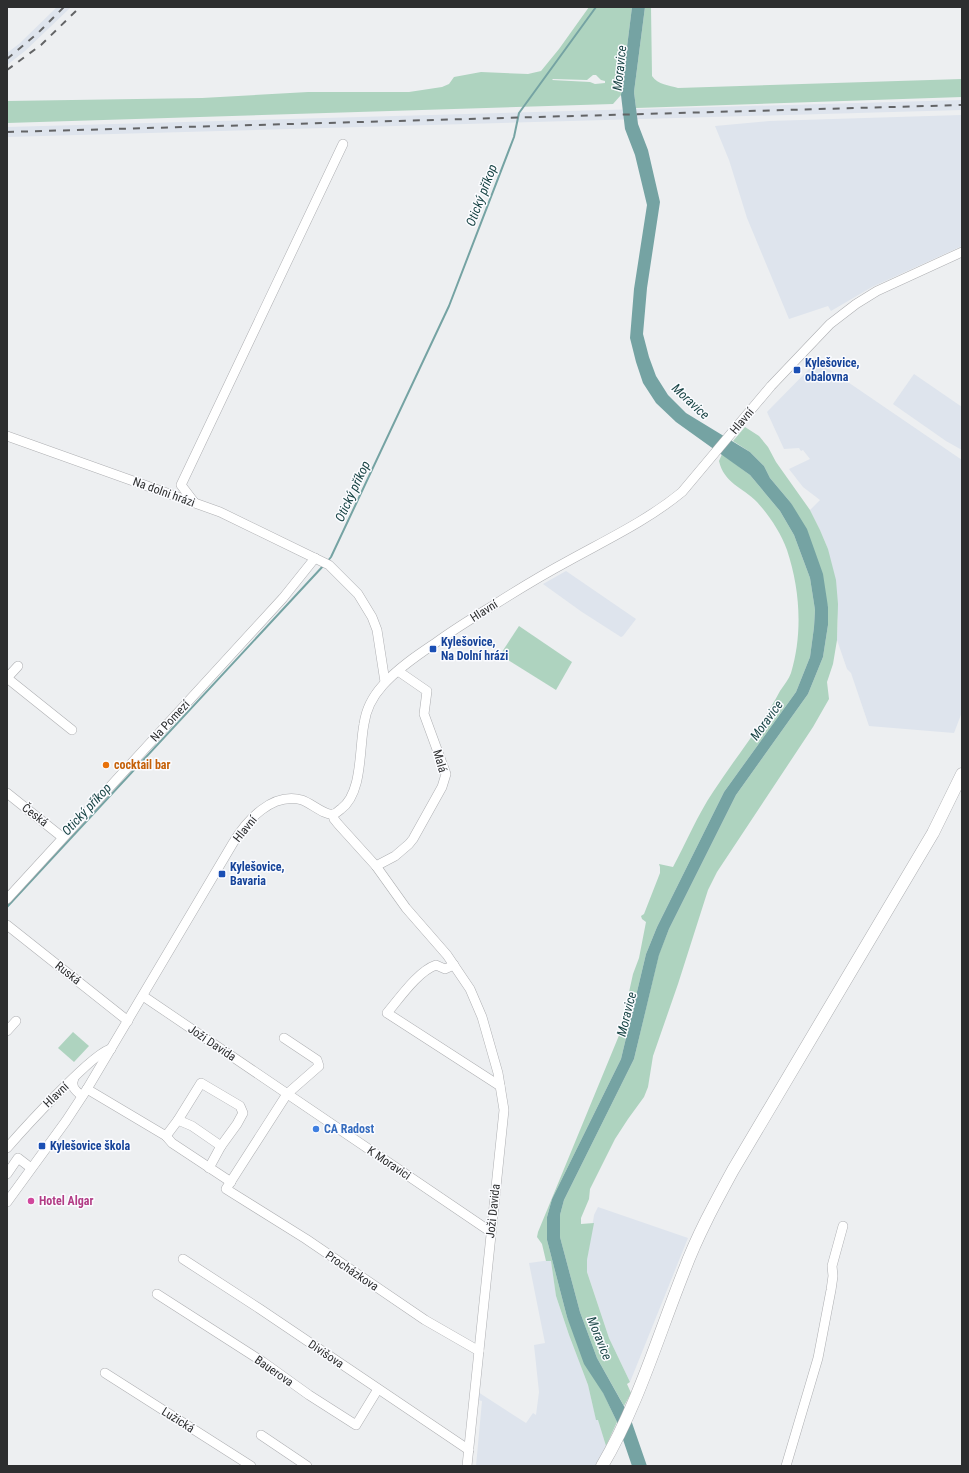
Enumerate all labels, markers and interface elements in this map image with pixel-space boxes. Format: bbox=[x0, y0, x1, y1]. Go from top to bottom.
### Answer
water label: Moravice bbox=[610, 45, 629, 91]
water label: Otický příkop bbox=[463, 162, 500, 228]
place label: Kylešovice, obalovna bbox=[805, 356, 860, 384]
marker: Kylešovice, obalovna bbox=[792, 365, 802, 375]
water label: Moravice bbox=[669, 380, 712, 422]
street label: Hlavní bbox=[727, 404, 758, 437]
water label: Otický příkop bbox=[332, 459, 373, 524]
street label: Na dolni hrázi bbox=[131, 474, 197, 510]
street label: Hlavní bbox=[468, 597, 501, 625]
place label: Kylešovice, Na Dolní hrázi bbox=[441, 635, 508, 663]
marker: Kylešovice, Na Dolní hrázi bbox=[428, 644, 438, 654]
street label: Na Pomezí bbox=[147, 697, 193, 745]
water label: Moravice bbox=[747, 697, 786, 743]
street label: Malá bbox=[430, 748, 450, 774]
place label: cocktail bar bbox=[114, 758, 170, 772]
marker: cocktail bar bbox=[101, 760, 111, 770]
water label: Otický příkop bbox=[59, 780, 114, 838]
street label: Česká bbox=[19, 800, 52, 830]
street label: Hlavní bbox=[230, 812, 261, 845]
place label: Kylešovice, Bavaria bbox=[230, 860, 285, 888]
marker: Kylešovice, Bavaria bbox=[217, 869, 227, 879]
street label: Ruská bbox=[52, 959, 84, 988]
water label: Moravice bbox=[614, 990, 639, 1038]
street label: Joži Davida bbox=[185, 1022, 239, 1064]
street label: Hlavní bbox=[40, 1079, 72, 1110]
place label: CA Radost bbox=[324, 1122, 374, 1136]
marker: CA Radost bbox=[311, 1124, 321, 1134]
place label: Kylešovice škola bbox=[50, 1139, 130, 1153]
marker: Kylešovice škola bbox=[37, 1141, 47, 1151]
street label: K Moravici bbox=[365, 1143, 413, 1183]
street label: Joži Davida bbox=[483, 1183, 503, 1239]
place label: Hotel Algar bbox=[39, 1194, 93, 1208]
marker: Hotel Algar bbox=[26, 1196, 36, 1206]
street label: Procházkova bbox=[323, 1248, 381, 1294]
water label: Moravice bbox=[584, 1314, 615, 1362]
street label: Divišova bbox=[306, 1337, 347, 1371]
street label: Bauerova bbox=[252, 1353, 296, 1389]
street label: Lužická bbox=[159, 1405, 197, 1436]

